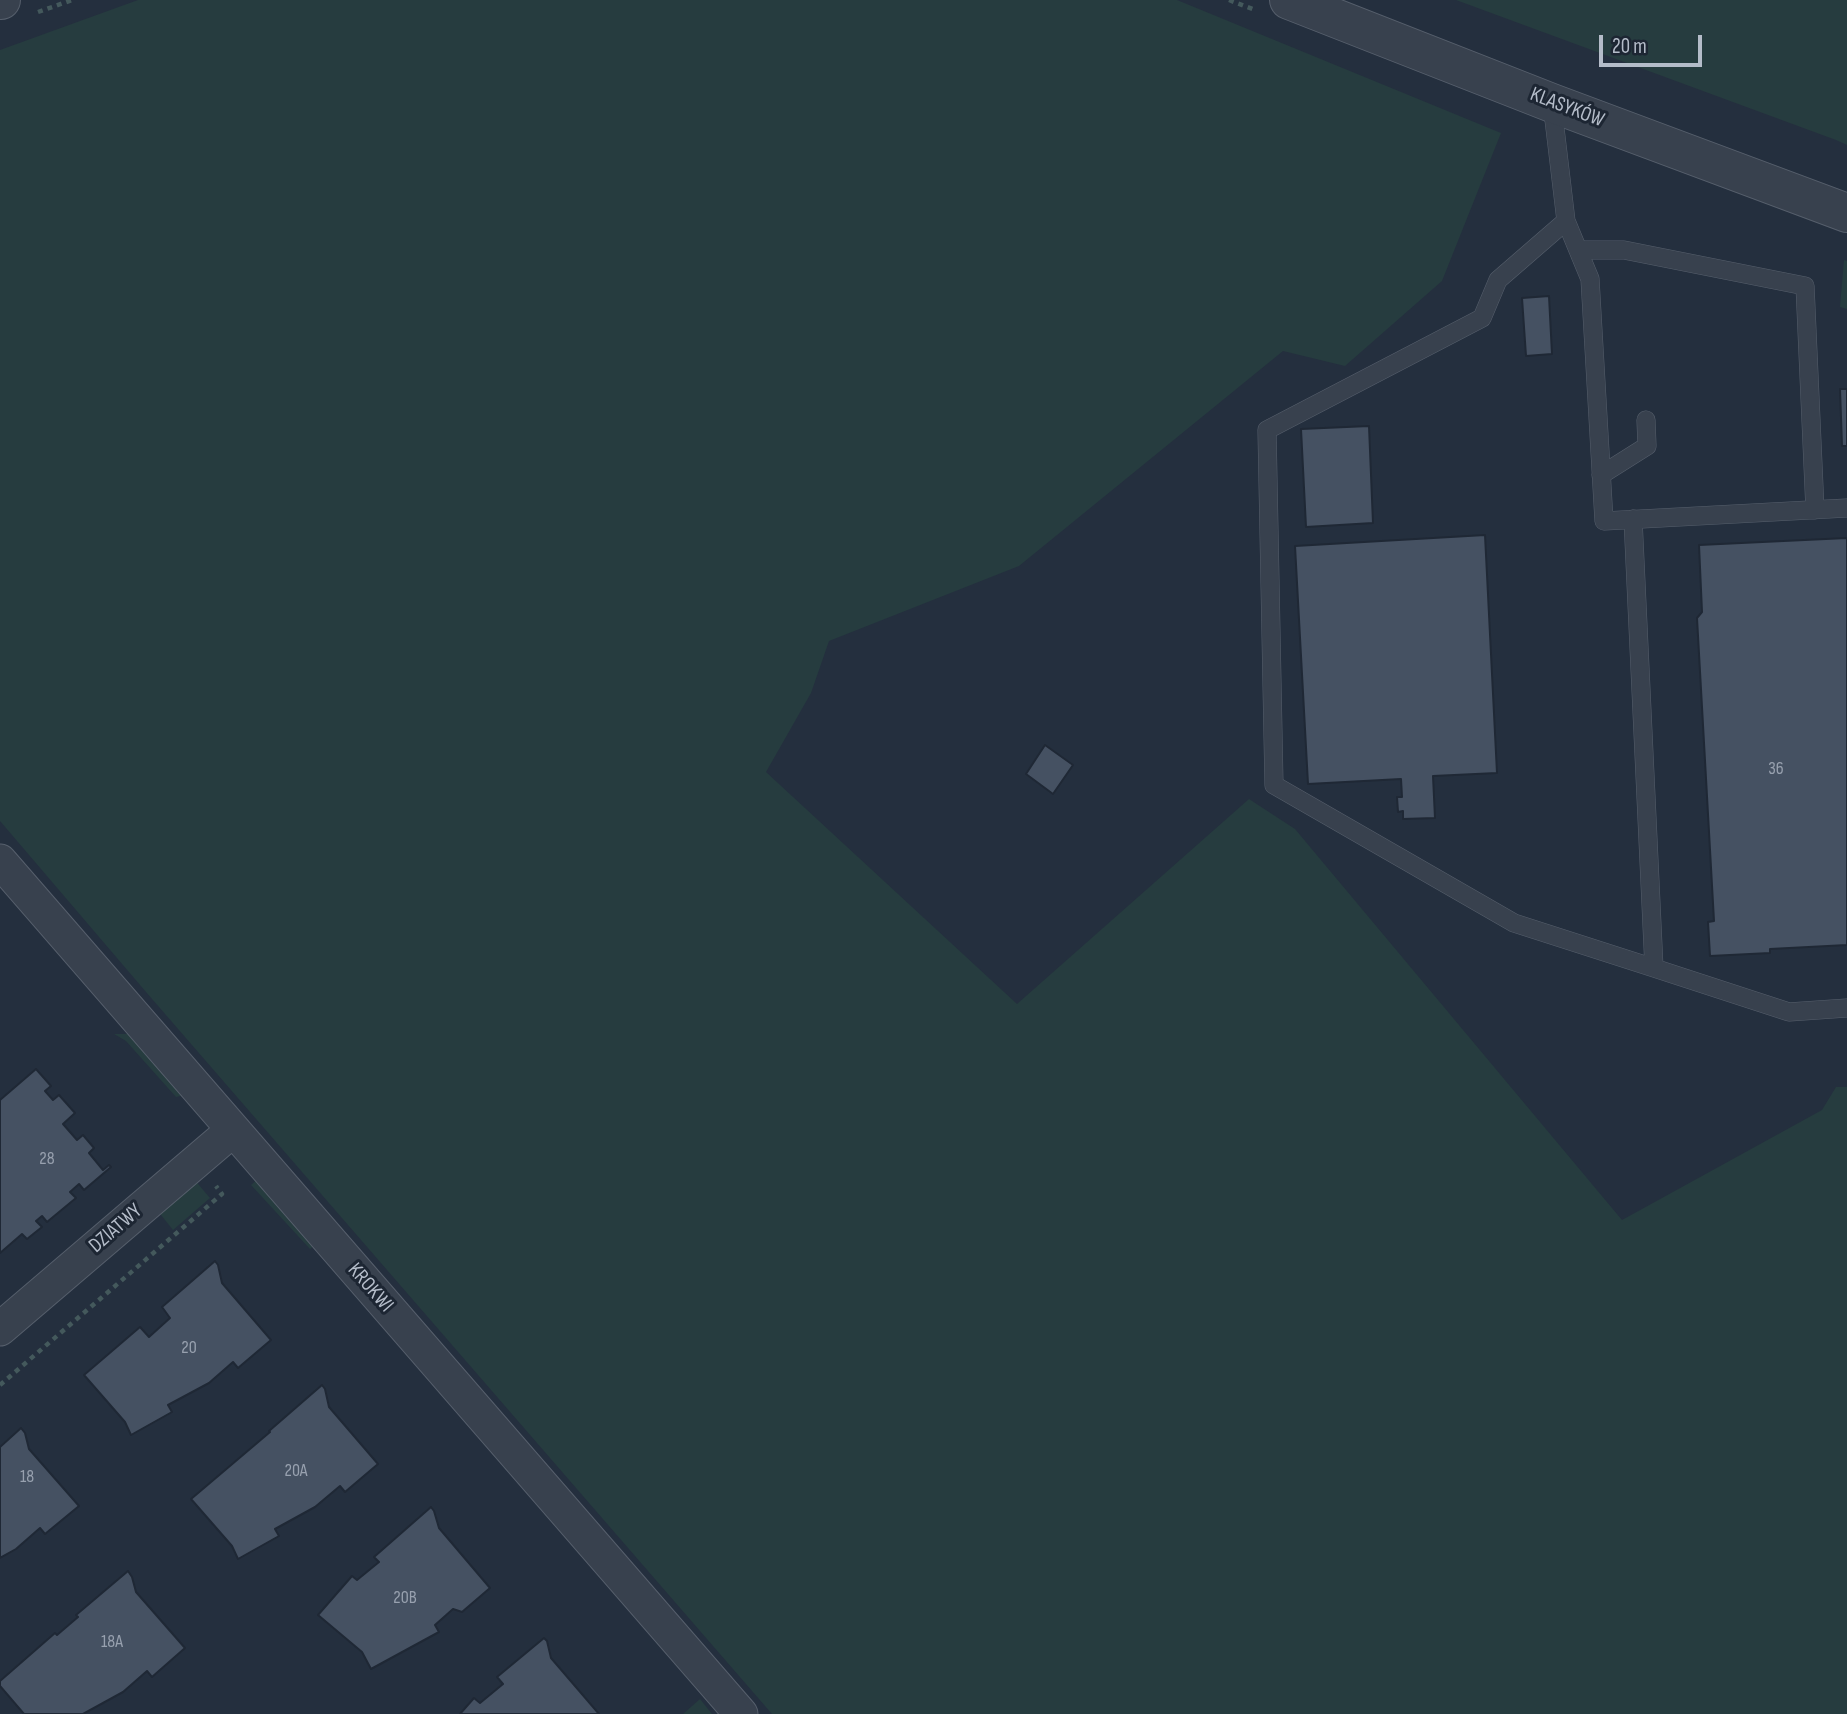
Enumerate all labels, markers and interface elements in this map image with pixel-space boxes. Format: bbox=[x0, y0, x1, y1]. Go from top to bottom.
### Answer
scale bar bbox=[1602, 21, 1705, 65]
text: 20 m bbox=[1612, 34, 1647, 59]
street label: KLASYKÓW bbox=[1526, 82, 1608, 134]
house number: 36 bbox=[1768, 758, 1784, 780]
house number: 28 bbox=[39, 1148, 55, 1170]
street label: DZIATWY bbox=[84, 1199, 148, 1259]
street label: KROKWI bbox=[342, 1258, 398, 1318]
house number: 20 bbox=[181, 1337, 197, 1359]
house number: 20A bbox=[284, 1460, 308, 1482]
house number: 18 bbox=[20, 1466, 34, 1488]
house number: 20B bbox=[393, 1587, 417, 1609]
house number: 18A bbox=[101, 1631, 123, 1653]

